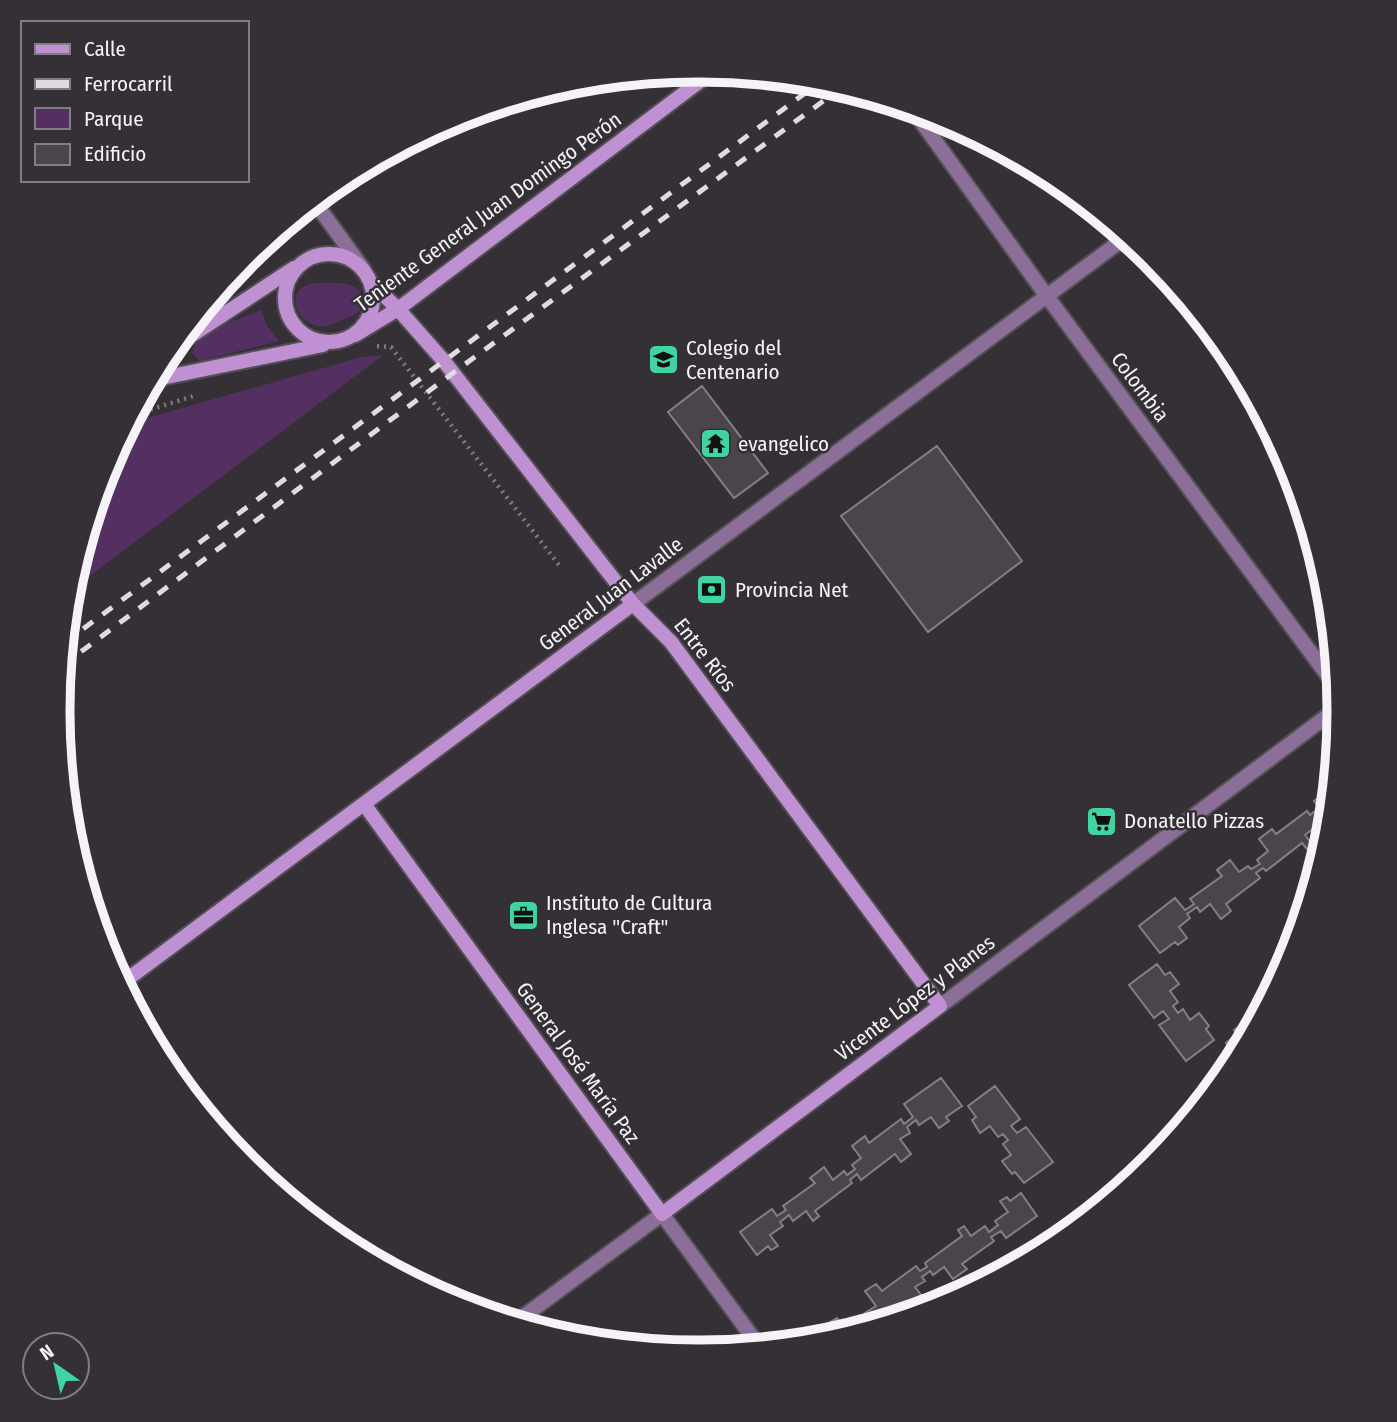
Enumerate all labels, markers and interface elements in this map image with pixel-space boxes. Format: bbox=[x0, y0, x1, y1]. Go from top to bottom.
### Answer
legend bbox=[21, 21, 248, 182]
text: Calle bbox=[84, 36, 126, 62]
text: Ferrocarril bbox=[84, 71, 173, 97]
text: Parque bbox=[84, 106, 144, 132]
street label: Teniente General Juan Domingo Perón bbox=[349, 106, 627, 318]
text: Edificio bbox=[84, 141, 146, 167]
place label: Colegio del Centenario bbox=[686, 335, 782, 385]
school or university icon: Colegio del Centenario bbox=[646, 343, 680, 377]
street label: Colombia bbox=[1105, 347, 1175, 427]
temple icon: evangelico bbox=[698, 427, 732, 461]
place label: evangelico bbox=[738, 431, 829, 457]
street label: General Juan Lavalle bbox=[534, 531, 688, 657]
bank icon: Provincia Net bbox=[695, 573, 729, 607]
place label: Provincia Net bbox=[735, 577, 849, 603]
street label: Entre Ríos bbox=[668, 613, 742, 697]
supermarket icon: Donatello Pizzas bbox=[1084, 804, 1118, 838]
place label: Donatello Pizzas bbox=[1124, 808, 1264, 834]
place label: Instituto de Cultura Inglesa "Craft" bbox=[546, 890, 712, 940]
office icon: Instituto de Cultura Inglesa "Craft" bbox=[506, 898, 540, 932]
street label: Vicente López y Planes bbox=[830, 929, 1000, 1067]
street label: General José María Paz bbox=[511, 977, 645, 1149]
north arrow bbox=[21, 1331, 91, 1401]
text: N bbox=[36, 1340, 58, 1365]

